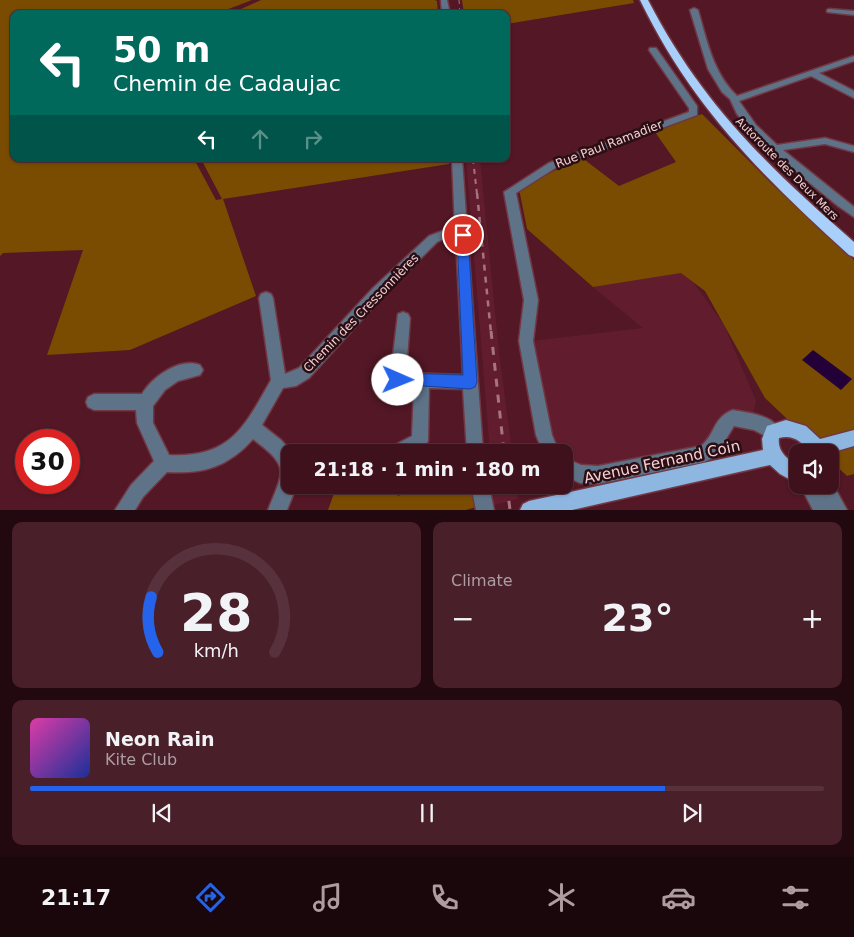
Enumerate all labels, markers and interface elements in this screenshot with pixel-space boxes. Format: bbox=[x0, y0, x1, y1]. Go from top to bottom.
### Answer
icon: left bbox=[30, 30, 95, 95]
text: 50 m bbox=[113, 30, 210, 70]
text: Chemin de Cadaujac bbox=[113, 71, 341, 96]
street label: Autoroute des Deux Mers bbox=[733, 115, 841, 223]
street label: Rue Paul Ramadier bbox=[554, 117, 664, 171]
icon: left bbox=[193, 125, 221, 153]
icon: ahead bbox=[246, 125, 274, 153]
icon: right bbox=[299, 125, 327, 153]
pin bbox=[442, 214, 484, 256]
icon: arrive bbox=[449, 221, 477, 249]
street label: Chemin des Cressonnières bbox=[301, 251, 421, 375]
position arrow bbox=[371, 353, 423, 405]
speed limit sign: 30 bbox=[15, 429, 80, 494]
street label: Avenue Fernand Coin bbox=[582, 437, 742, 487]
map controls bbox=[789, 444, 839, 494]
button: sound bbox=[789, 444, 839, 494]
text: 21:18 · 1 min · 180 m bbox=[313, 458, 541, 480]
text: Climate bbox=[451, 571, 513, 590]
text: 28 bbox=[180, 583, 253, 643]
text: 23° bbox=[602, 596, 673, 640]
text: − bbox=[451, 602, 474, 635]
text: + bbox=[801, 602, 824, 635]
text: km/h bbox=[194, 640, 239, 661]
text: Neon Rain bbox=[105, 728, 214, 750]
text: Kite Club bbox=[105, 750, 177, 769]
icon: previous bbox=[148, 799, 176, 827]
icon: pause bbox=[413, 799, 441, 827]
icon: next bbox=[678, 799, 706, 827]
icon: directions bbox=[193, 880, 228, 915]
icon: music bbox=[310, 880, 345, 915]
icon: phone bbox=[427, 880, 462, 915]
icon: climate bbox=[544, 880, 579, 915]
icon: car bbox=[661, 880, 696, 915]
icon: filters bbox=[778, 880, 813, 915]
text: 21:17 bbox=[41, 885, 111, 910]

